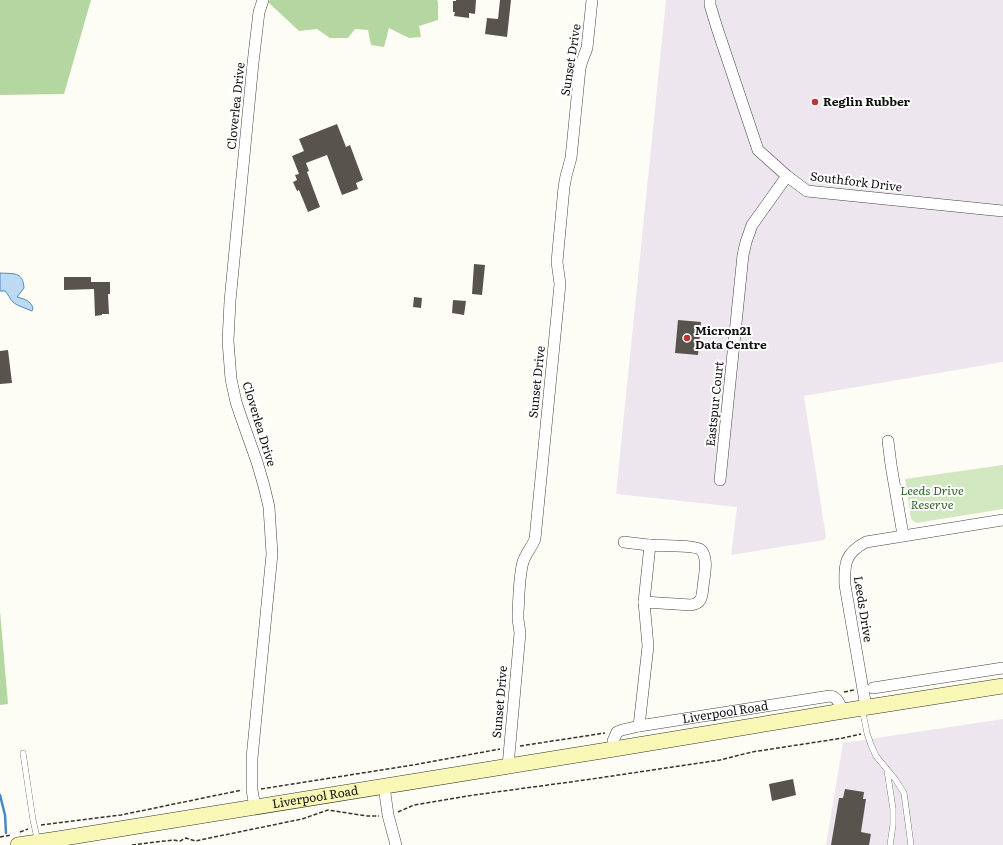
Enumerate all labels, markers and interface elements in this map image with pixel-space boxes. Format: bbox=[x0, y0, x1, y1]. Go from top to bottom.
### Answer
street label: Sunset Drive bbox=[555, 23, 585, 97]
street label: Cloverlea Drive bbox=[221, 61, 249, 151]
place label: Reglin Rubber bbox=[823, 92, 911, 110]
marker: Reglin Rubber bbox=[810, 97, 820, 107]
street label: Southfork Drive bbox=[809, 166, 903, 196]
place label: Micron21 Data Centre bbox=[695, 321, 767, 353]
marker: Micron21 Data Centre bbox=[682, 333, 692, 343]
street label: Sunset Drive bbox=[523, 345, 549, 419]
street label: Eastspur Court bbox=[701, 360, 727, 448]
street label: Cloverlea Drive bbox=[239, 379, 281, 468]
park label: Leeds Drive Reserve bbox=[900, 481, 964, 513]
street label: Leeds Drive bbox=[850, 574, 878, 643]
street label: Sunset Drive bbox=[487, 665, 511, 739]
street label: Liverpool Road bbox=[681, 696, 770, 727]
street label: Liverpool Road bbox=[271, 780, 360, 812]

